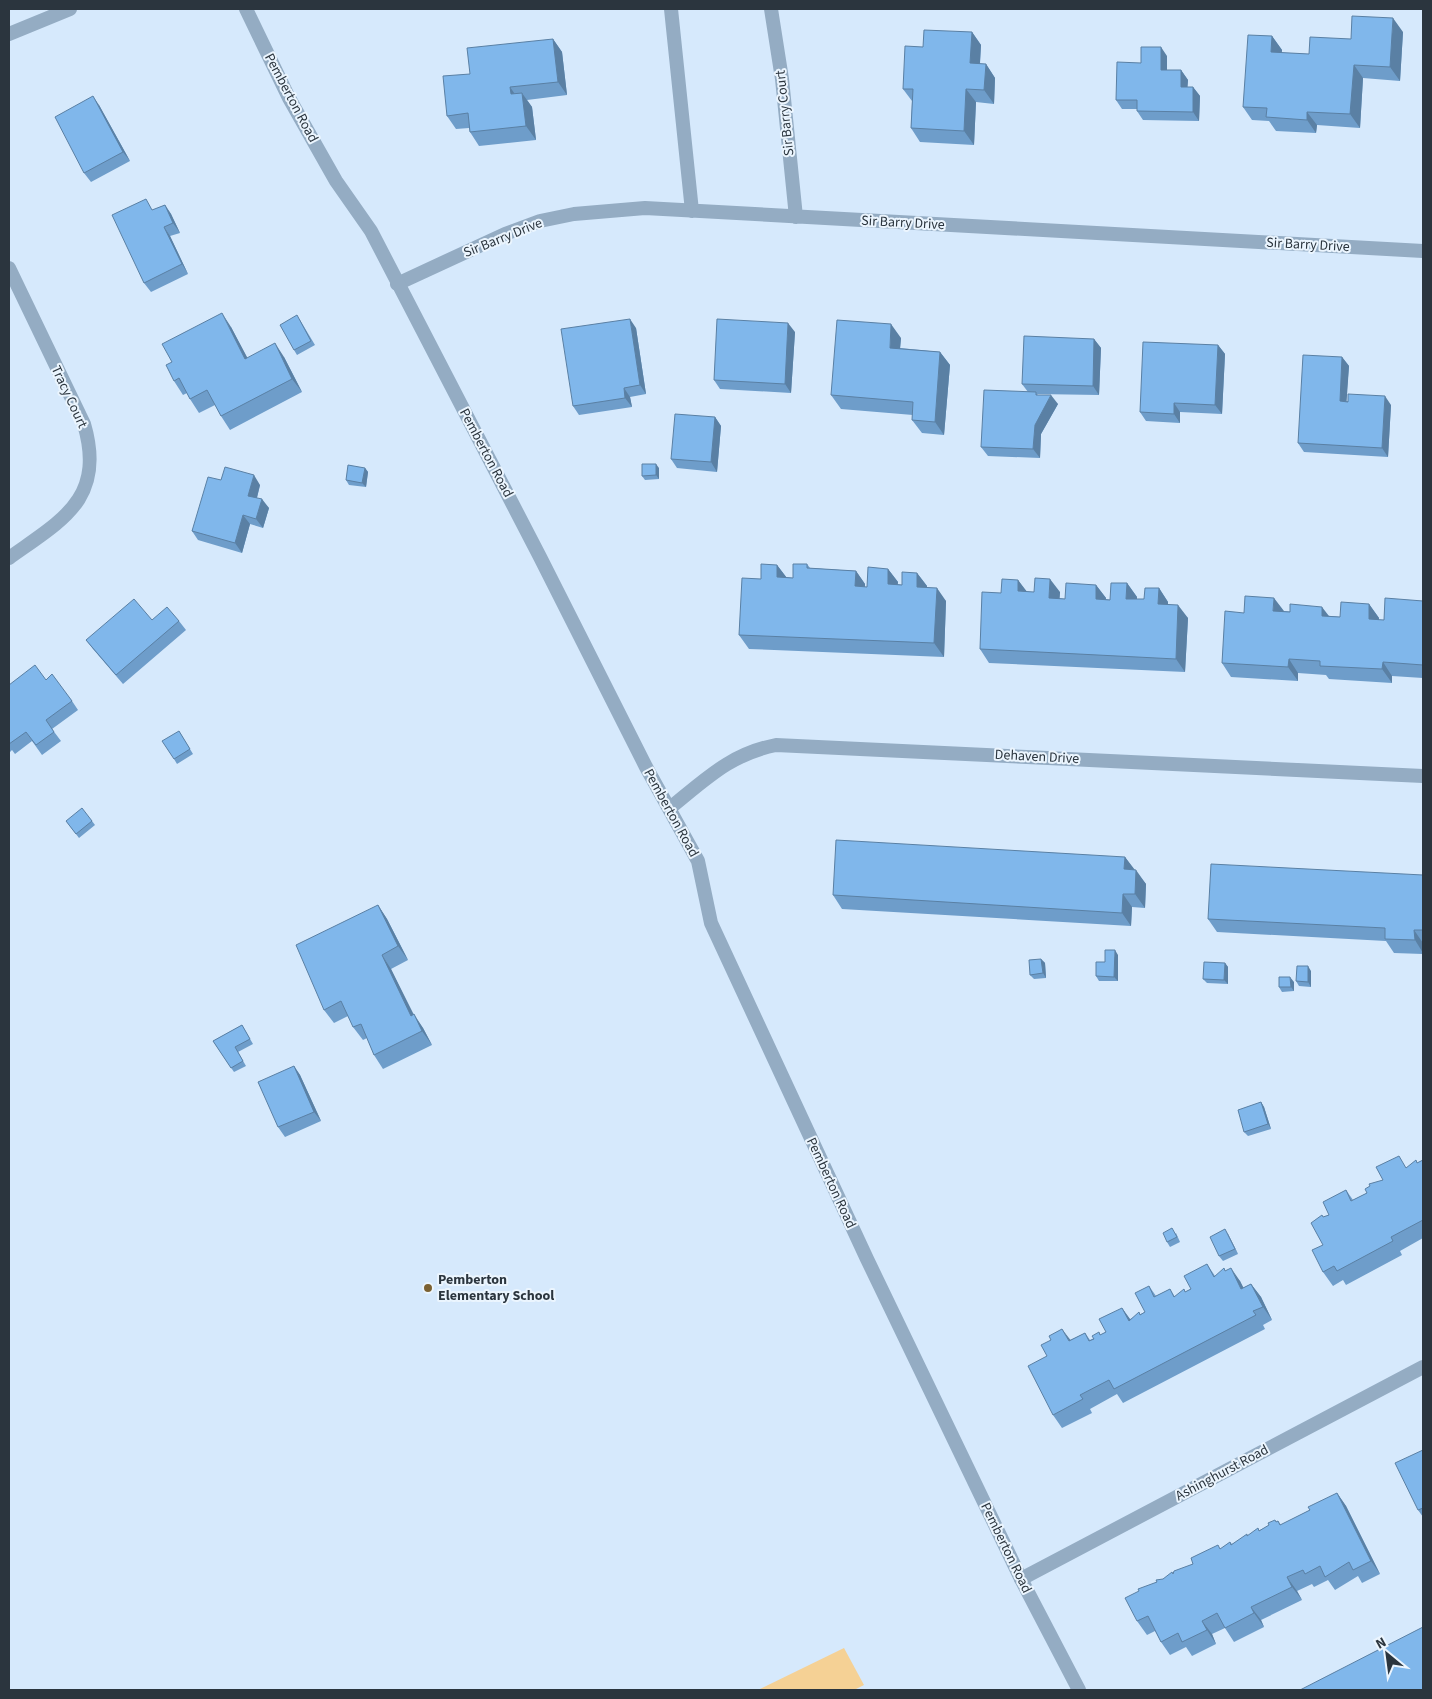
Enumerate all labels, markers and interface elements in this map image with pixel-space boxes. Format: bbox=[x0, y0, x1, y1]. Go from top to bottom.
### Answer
street label: Pemberton Road bbox=[259, 50, 323, 146]
street label: Sir Barry Court bbox=[771, 69, 799, 157]
street label: Sir Barry Drive bbox=[861, 211, 945, 235]
street label: Sir Barry Drive bbox=[460, 213, 546, 263]
street label: Sir Barry Drive bbox=[1266, 233, 1350, 257]
street label: Tracy Court bbox=[46, 362, 92, 432]
street label: Pemberton Road bbox=[454, 405, 518, 501]
street label: Dehaven Drive bbox=[994, 745, 1080, 769]
street label: Pemberton Road bbox=[638, 765, 704, 861]
street label: Pemberton Road bbox=[801, 1134, 861, 1232]
place label: Pemberton Elementary School bbox=[438, 1270, 554, 1306]
marker: Pemberton Elementary School bbox=[422, 1282, 434, 1294]
street label: Ashinghurst Road bbox=[1172, 1440, 1272, 1506]
street label: Pemberton Road bbox=[975, 1499, 1037, 1597]
north arrow bbox=[1362, 1629, 1412, 1679]
text: N bbox=[1372, 1633, 1390, 1655]

